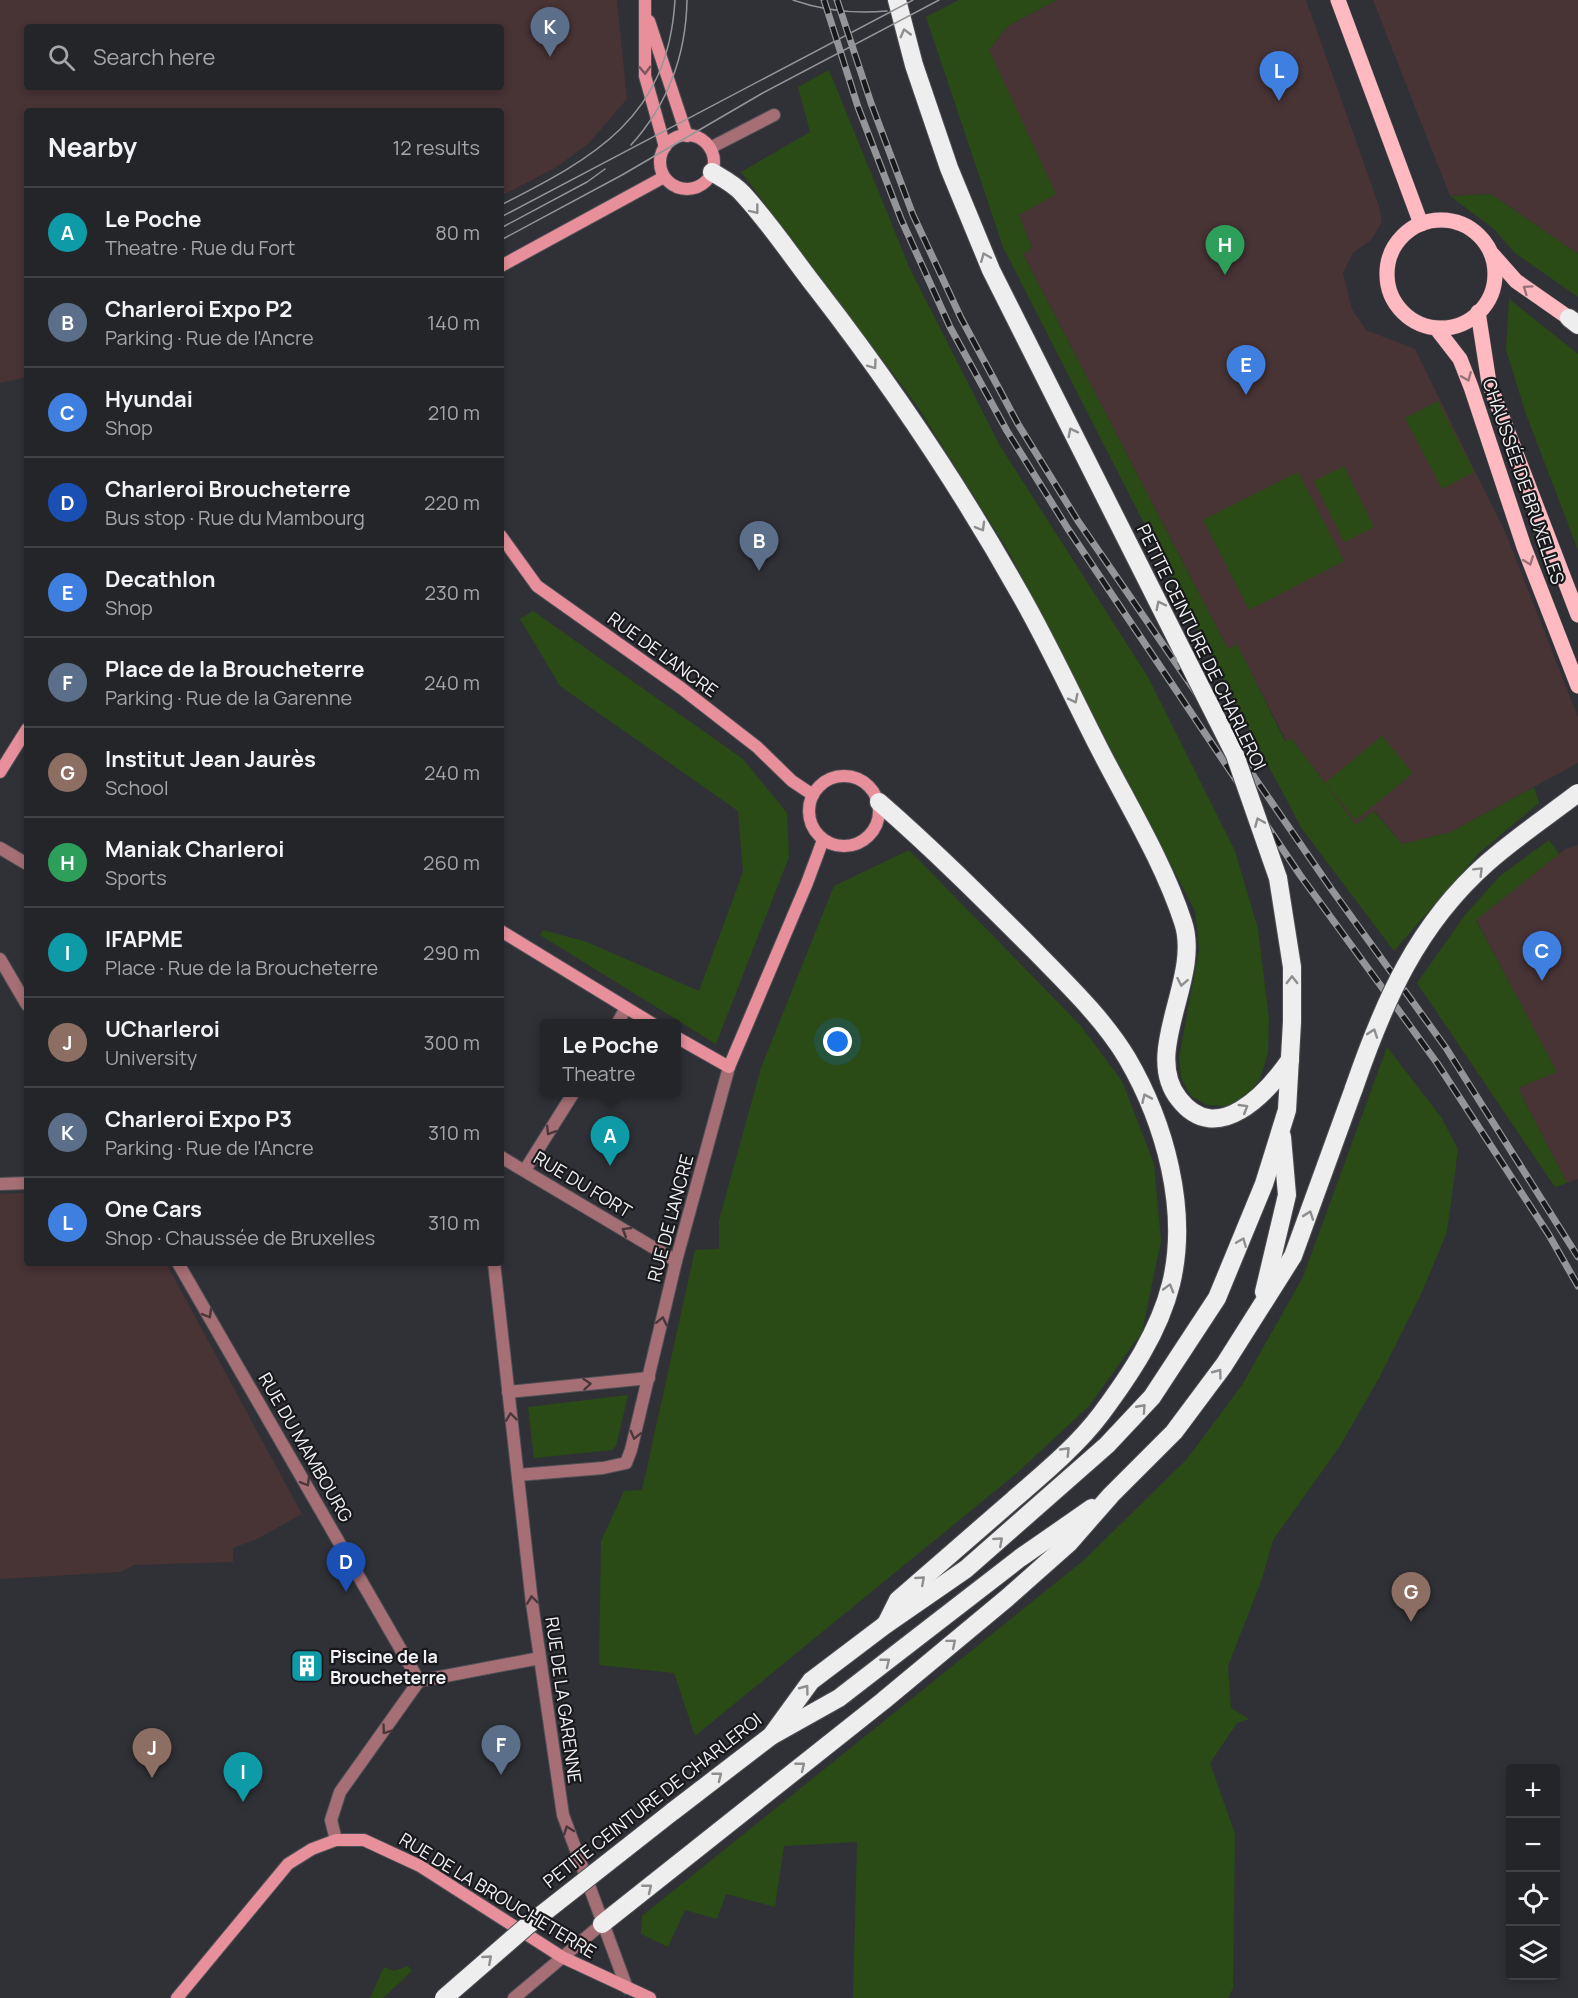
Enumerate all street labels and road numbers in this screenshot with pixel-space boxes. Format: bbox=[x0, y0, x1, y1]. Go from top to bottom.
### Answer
street label: CHAUSSÉE DE BRUXELLES bbox=[1477, 375, 1571, 587]
street label: PETITE CEINTURE DE CHARLEROI bbox=[1132, 520, 1272, 774]
street label: RUE DE L'ANCRE bbox=[603, 606, 723, 702]
street label: RUE DU FORT bbox=[530, 1145, 637, 1223]
street label: RUE DE L'ANCRE bbox=[641, 1152, 699, 1284]
street label: RUE DU MAMBOURG bbox=[253, 1368, 359, 1526]
street label: RUE DE LA GARENNE bbox=[540, 1615, 588, 1785]
street label: PETITE CEINTURE DE CHARLEROI bbox=[538, 1707, 766, 1893]
street label: RUE DE LA BROUCHETERRE bbox=[395, 1827, 601, 1963]

